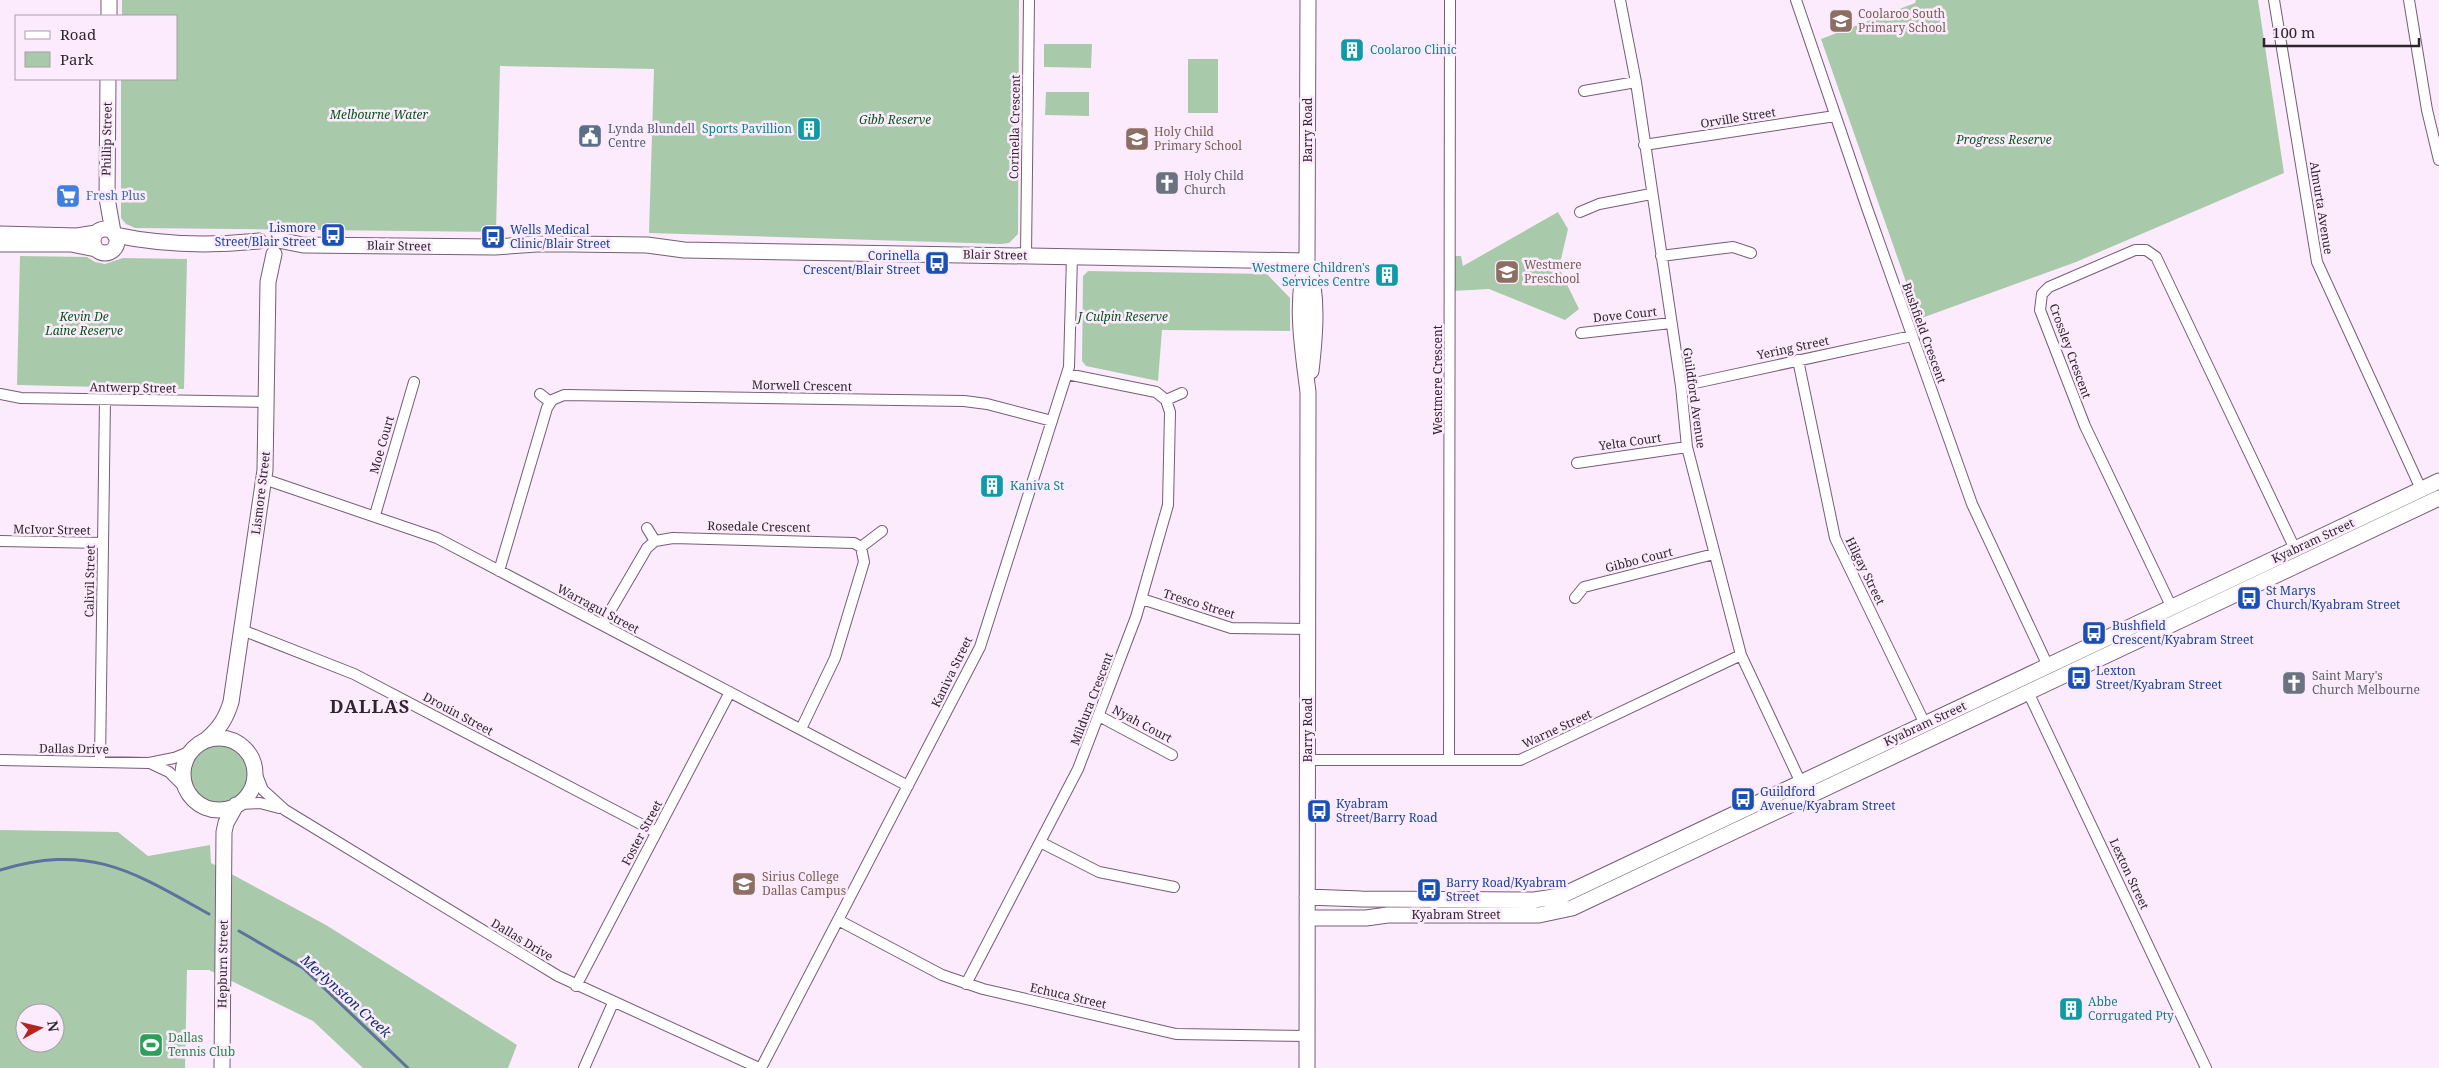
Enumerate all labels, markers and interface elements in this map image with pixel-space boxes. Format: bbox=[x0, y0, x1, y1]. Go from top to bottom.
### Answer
place label: Coolaroo South Primary School bbox=[1858, 5, 1946, 36]
school or university icon: Coolaroo South Primary School bbox=[1828, 8, 1854, 34]
legend bbox=[15, 15, 178, 80]
scale bar bbox=[2264, 15, 2419, 47]
text: 100 m bbox=[2272, 22, 2315, 42]
text: Road bbox=[60, 24, 96, 44]
building icon: Coolaroo Clinic bbox=[1339, 37, 1365, 63]
place label: Coolaroo Clinic bbox=[1370, 41, 1457, 58]
text: Park bbox=[60, 49, 94, 69]
street label: Corinella Crescent bbox=[1005, 75, 1024, 179]
street label: Barry Road bbox=[1299, 97, 1316, 162]
street label: Phillip Street bbox=[97, 102, 116, 176]
street label: Orville Street bbox=[1699, 103, 1777, 132]
park label: Melbourne Water bbox=[329, 106, 429, 123]
park label: Gibb Reserve bbox=[859, 111, 931, 128]
building icon: Sports Pavillion bbox=[796, 116, 822, 142]
place label: Lynda Blundell Centre bbox=[608, 120, 695, 151]
place label: Sports Pavillion bbox=[702, 120, 792, 137]
public building icon: Lynda Blundell Centre bbox=[577, 123, 603, 149]
place label: Holy Child Primary School bbox=[1154, 123, 1242, 154]
school or university icon: Holy Child Primary School bbox=[1124, 126, 1150, 152]
park label: Progress Reserve bbox=[1955, 131, 2052, 148]
street label: Almurta Avenue bbox=[2306, 160, 2337, 256]
place label: Holy Child Church bbox=[1184, 167, 1245, 198]
church icon: Holy Child Church bbox=[1154, 170, 1180, 196]
supermarket icon: Fresh Plus bbox=[55, 183, 81, 209]
place label: Fresh Plus bbox=[86, 187, 145, 204]
place label: Lismore Street/Blair Street bbox=[215, 219, 316, 250]
place label: Wells Medical Clinic/Blair Street bbox=[510, 221, 610, 252]
bus stop icon: Lismore Street/Blair Street bbox=[320, 222, 346, 248]
bus stop icon: Wells Medical Clinic/Blair Street bbox=[480, 224, 506, 250]
street label: Blair Street bbox=[367, 236, 431, 255]
street label: Blair Street bbox=[963, 245, 1027, 264]
place label: Corinella Crescent/Blair Street bbox=[803, 247, 920, 278]
bus stop icon: Corinella Crescent/Blair Street bbox=[924, 250, 950, 276]
place label: Westmere Preschool bbox=[1524, 256, 1582, 287]
place label: Westmere Children's Services Centre bbox=[1252, 259, 1370, 290]
school or university icon: Westmere Preschool bbox=[1494, 259, 1520, 285]
building icon: Westmere Children's Services Centre bbox=[1374, 262, 1400, 288]
street label: Bushfield Crescent bbox=[1898, 280, 1951, 386]
street label: Crossley Crescent bbox=[2045, 301, 2096, 401]
street label: Dove Court bbox=[1592, 303, 1658, 326]
park label: Kevin De Laine Reserve bbox=[44, 308, 123, 339]
park label: J Culpin Reserve bbox=[1076, 308, 1168, 325]
street label: Westmere Crescent bbox=[1429, 325, 1446, 435]
street label: Yering Street bbox=[1754, 332, 1831, 364]
street label: Guildford Avenue bbox=[1679, 346, 1710, 449]
street label: Morwell Crescent bbox=[752, 376, 852, 395]
street label: Antwerp Street bbox=[89, 378, 177, 397]
street label: Moe Court bbox=[365, 414, 398, 476]
street label: Yelta Court bbox=[1597, 429, 1662, 454]
street label: Lismore Street bbox=[247, 450, 274, 535]
building icon: Kaniva St bbox=[979, 473, 1005, 499]
place label: Kaniva St bbox=[1010, 477, 1064, 494]
street label: Kyabram Street bbox=[2269, 514, 2357, 567]
street label: Rosedale Crescent bbox=[707, 517, 811, 536]
street label: McIvor Street bbox=[13, 520, 91, 539]
street label: Hilgay Street bbox=[1842, 534, 1889, 608]
street label: Gibbo Court bbox=[1603, 543, 1674, 576]
street label: Calivil Street bbox=[80, 544, 99, 618]
street label: Warragul Street bbox=[554, 580, 642, 637]
place label: St Marys Church/Kyabram Street bbox=[2266, 582, 2400, 613]
street label: Tresco Street bbox=[1161, 585, 1237, 623]
bus stop icon: St Marys Church/Kyabram Street bbox=[2236, 585, 2262, 611]
place label: Bushfield Crescent/Kyabram Street bbox=[2112, 617, 2254, 648]
bus stop icon: Bushfield Crescent/Kyabram Street bbox=[2081, 620, 2107, 646]
street label: Kaniva Street bbox=[927, 633, 976, 710]
street label: Mildura Crescent bbox=[1066, 650, 1117, 748]
place label: Lexton Street/Kyabram Street bbox=[2096, 662, 2222, 693]
bus stop icon: Lexton Street/Kyabram Street bbox=[2066, 665, 2092, 691]
place label: Saint Mary's Church Melbourne bbox=[2312, 667, 2420, 698]
church icon: Saint Mary's Church Melbourne bbox=[2281, 670, 2307, 696]
street label: Drouin Street bbox=[420, 688, 496, 739]
district label: DALLAS bbox=[330, 694, 410, 718]
street label: Barry Road bbox=[1299, 697, 1316, 762]
street label: Kyabram Street bbox=[1881, 697, 1969, 750]
street label: Nyah Court bbox=[1109, 701, 1175, 746]
street label: Warne Street bbox=[1519, 705, 1594, 752]
street label: Dallas Drive bbox=[39, 739, 109, 758]
place label: Guildford Avenue/Kyabram Street bbox=[1760, 783, 1895, 814]
bus stop icon: Guildford Avenue/Kyabram Street bbox=[1730, 786, 1756, 812]
place label: Kyabram Street/Barry Road bbox=[1336, 795, 1438, 826]
street label: Foster Street bbox=[617, 797, 666, 868]
bus stop icon: Kyabram Street/Barry Road bbox=[1306, 798, 1332, 824]
street label: Lexton Street bbox=[2106, 836, 2153, 912]
place label: Sirius College Dallas Campus bbox=[762, 868, 846, 899]
school or university icon: Sirius College Dallas Campus bbox=[731, 871, 757, 897]
place label: Barry Road/Kyabram Street bbox=[1446, 874, 1567, 905]
bus stop icon: Barry Road/Kyabram Street bbox=[1416, 877, 1442, 903]
street label: Kyabram Street bbox=[1411, 906, 1501, 923]
street label: Dallas Drive bbox=[488, 914, 557, 965]
street label: Hepburn Street bbox=[213, 920, 232, 1008]
water label: Merlynston Creek bbox=[296, 949, 396, 1042]
street label: Echuca Street bbox=[1028, 978, 1108, 1013]
place label: Abbe Corrugated Pty bbox=[2088, 993, 2174, 1024]
building icon: Abbe Corrugated Pty bbox=[2058, 996, 2084, 1022]
north arrow bbox=[15, 1003, 65, 1053]
text: N bbox=[43, 1019, 64, 1033]
place label: Dallas Tennis Club bbox=[168, 1029, 235, 1060]
sports icon: Dallas Tennis Club bbox=[138, 1032, 164, 1058]

